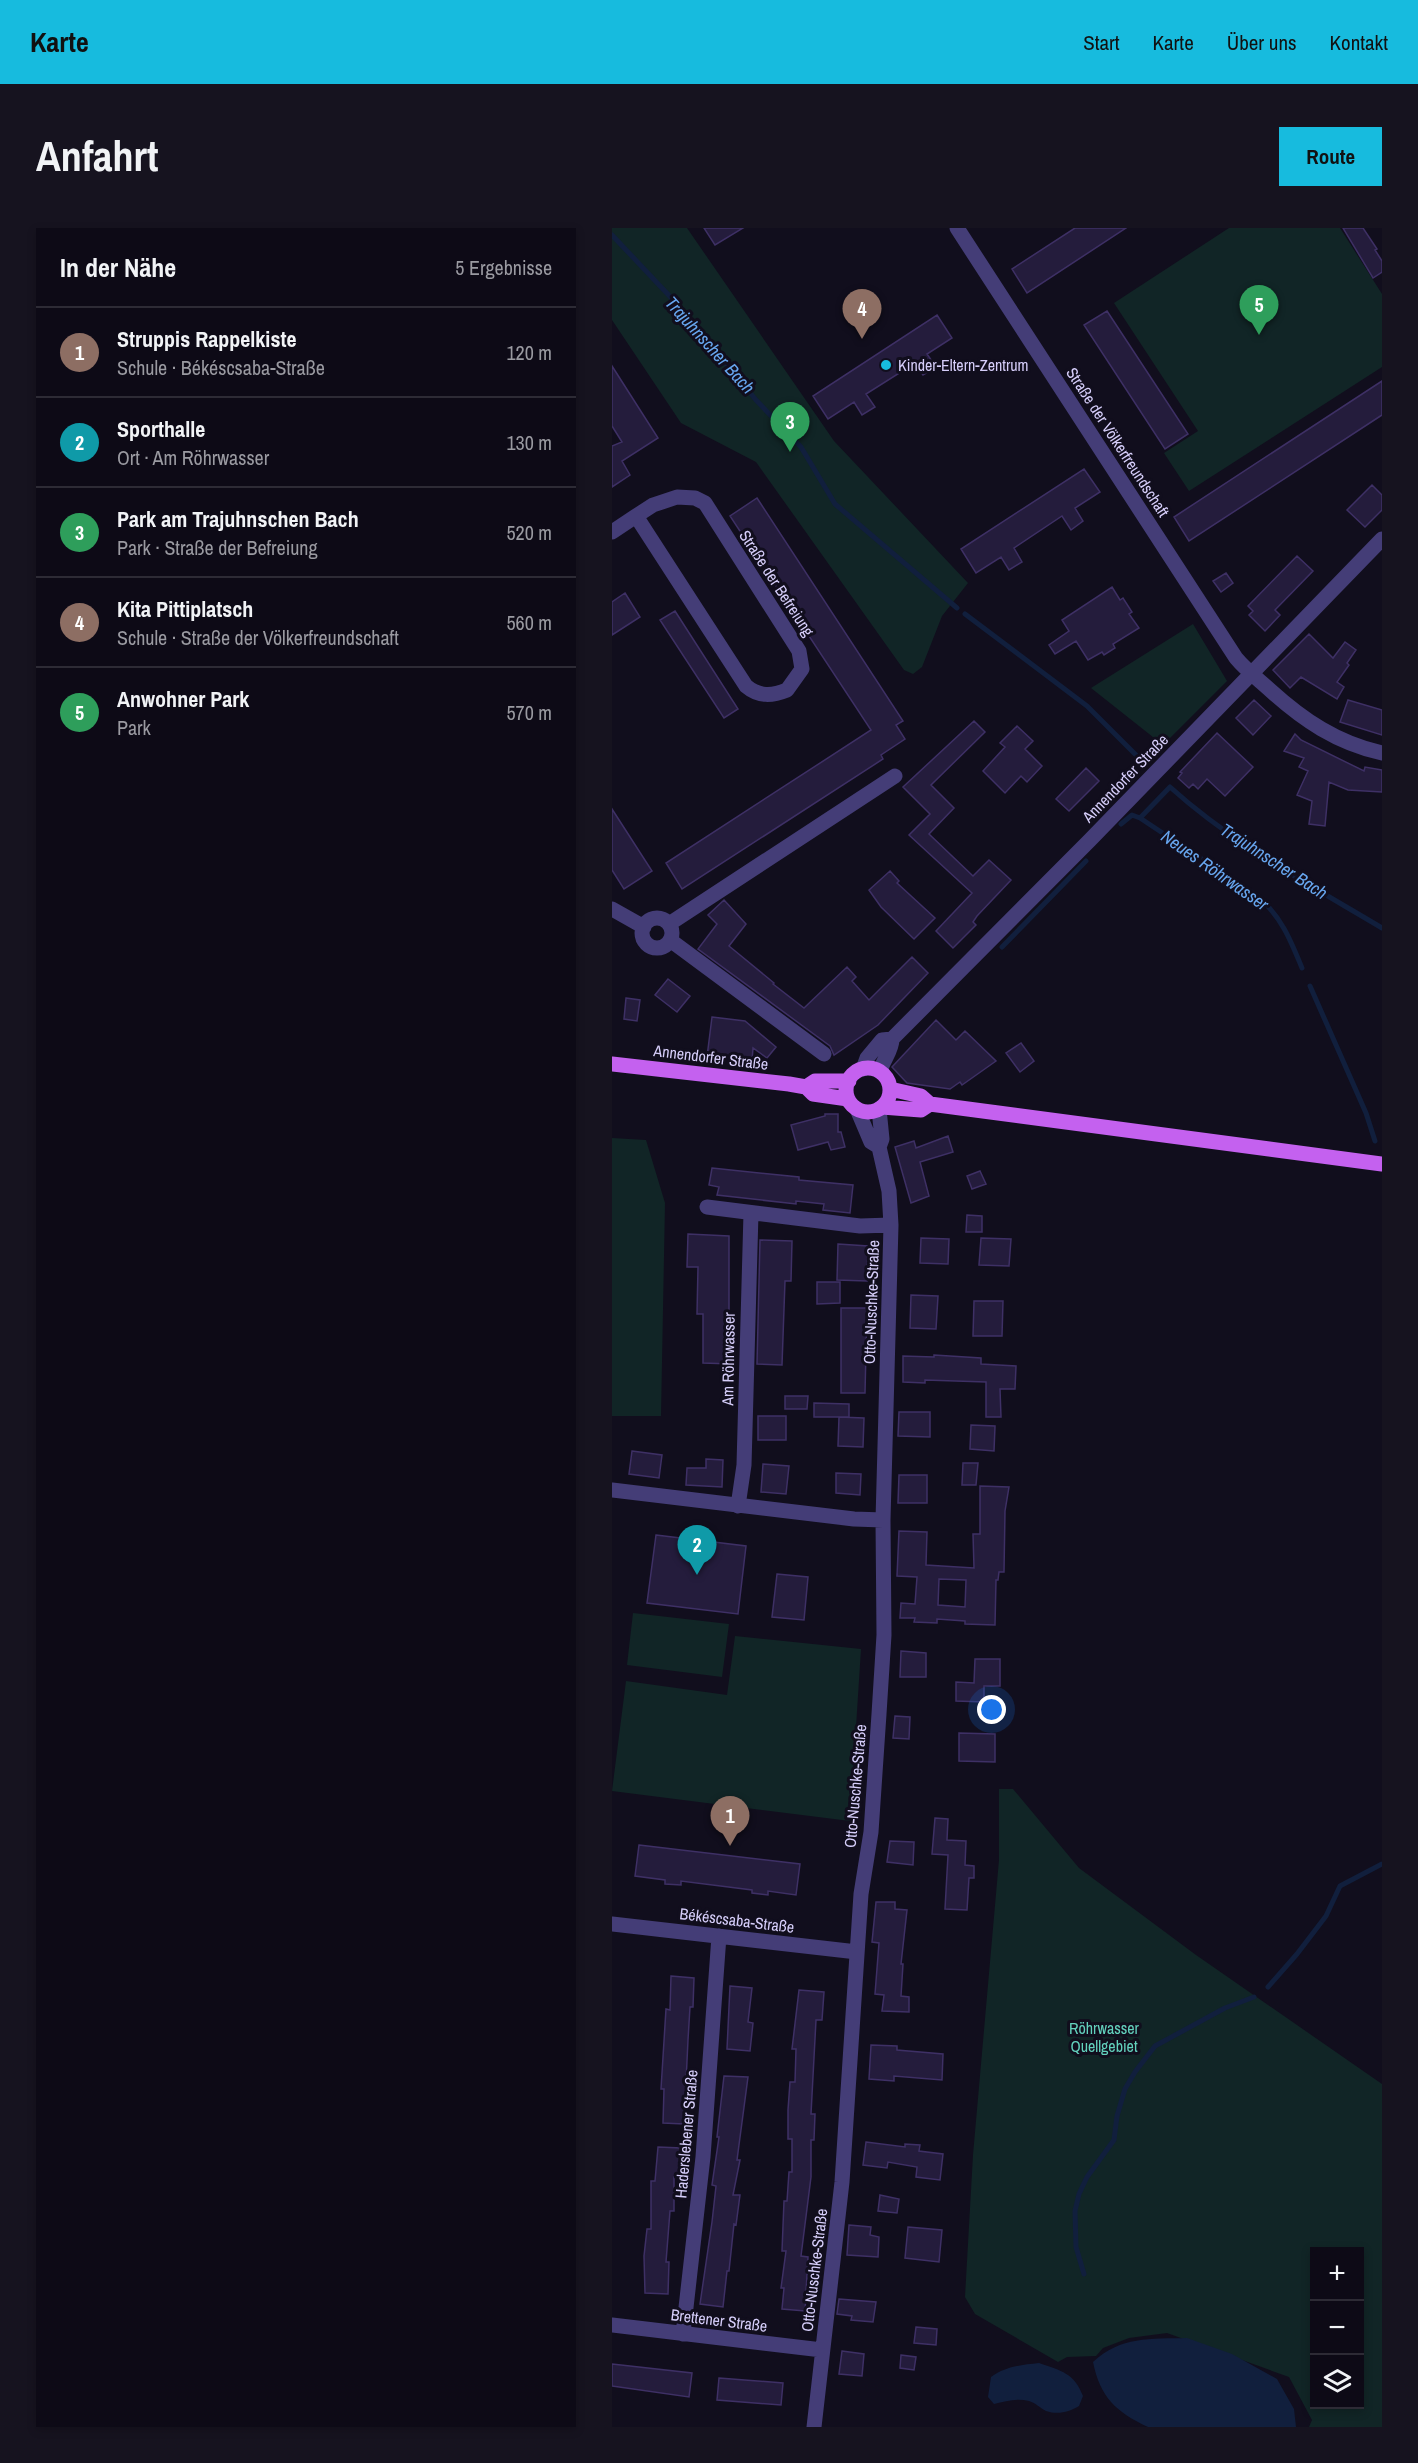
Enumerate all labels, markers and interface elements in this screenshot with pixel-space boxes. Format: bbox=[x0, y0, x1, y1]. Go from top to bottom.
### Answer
text: Karte bbox=[30, 23, 89, 61]
text: Start bbox=[1083, 28, 1120, 57]
text: Karte bbox=[1153, 28, 1194, 57]
text: Über uns bbox=[1227, 28, 1297, 57]
text: Kontakt bbox=[1330, 28, 1388, 57]
button: Route bbox=[1279, 127, 1382, 186]
text: Anfahrt bbox=[36, 128, 158, 184]
text: In der Nähe bbox=[60, 250, 176, 285]
text: 5 Ergebnisse bbox=[455, 254, 552, 281]
pin: 5 bbox=[1240, 285, 1278, 335]
pin: 4 bbox=[842, 290, 882, 339]
water label: Trajuhnscher Bach bbox=[659, 291, 761, 399]
text: Struppis Rappelkiste bbox=[117, 324, 296, 354]
text: 1 bbox=[75, 339, 84, 366]
text: 120 m bbox=[506, 339, 552, 366]
text: Schule · Békéscsaba-Straße bbox=[117, 354, 325, 381]
place label: Kinder-Eltern-Zentrum bbox=[898, 354, 1029, 376]
marker: Kinder-Eltern-Zentrum bbox=[879, 358, 893, 372]
street label: Straße der Völkerfreundschaft bbox=[1061, 363, 1175, 521]
pin: 3 bbox=[770, 402, 810, 452]
text: Sporthalle bbox=[117, 414, 205, 444]
text: 2 bbox=[75, 429, 84, 456]
text: 130 m bbox=[506, 429, 552, 456]
text: Ort · Am Röhrwasser bbox=[117, 444, 269, 471]
text: Park am Trajuhnschen Bach bbox=[117, 504, 359, 534]
text: 3 bbox=[75, 519, 84, 546]
text: 520 m bbox=[506, 519, 552, 546]
street label: Straße der Befreiung bbox=[734, 526, 820, 641]
text: Park · Straße der Befreiung bbox=[117, 534, 318, 561]
text: Kita Pittiplatsch bbox=[117, 594, 253, 624]
text: 4 bbox=[75, 609, 84, 636]
text: 560 m bbox=[506, 609, 552, 636]
text: Schule · Straße der Völkerfreundschaft bbox=[117, 624, 399, 651]
text: Anwohner Park bbox=[117, 684, 249, 714]
text: 5 bbox=[75, 699, 84, 726]
text: 570 m bbox=[506, 699, 552, 726]
text: Park bbox=[117, 714, 151, 741]
street label: Annendorfer Straße bbox=[1076, 729, 1173, 828]
water label: Trajuhnscher Bach bbox=[1216, 817, 1332, 905]
water label: Neues Röhrwasser bbox=[1156, 824, 1274, 917]
street label: Annendorfer Straße bbox=[651, 1039, 770, 1075]
street label: Otto-Nuschke-Straße bbox=[858, 1240, 884, 1364]
street label: Am Röhrwasser bbox=[716, 1312, 740, 1407]
pin: 2 bbox=[678, 1526, 716, 1575]
your location bbox=[977, 1695, 1006, 1724]
street label: Otto-Nuschke-Straße bbox=[839, 1723, 871, 1849]
pin: 1 bbox=[710, 1796, 750, 1846]
street label: Békéscsaba-Straße bbox=[678, 1902, 796, 1938]
park label: Röhrwasser Quellgebiet bbox=[1069, 2017, 1140, 2057]
street label: Haderslebener Straße bbox=[669, 2069, 703, 2199]
street label: Otto-Nuschke-Straße bbox=[796, 2207, 832, 2333]
map controls bbox=[1310, 2247, 1364, 2409]
button: + bbox=[1310, 2247, 1364, 2301]
button: − bbox=[1310, 2301, 1364, 2355]
street label: Brettener Straße bbox=[670, 2303, 768, 2337]
button: layers bbox=[1310, 2355, 1364, 2409]

